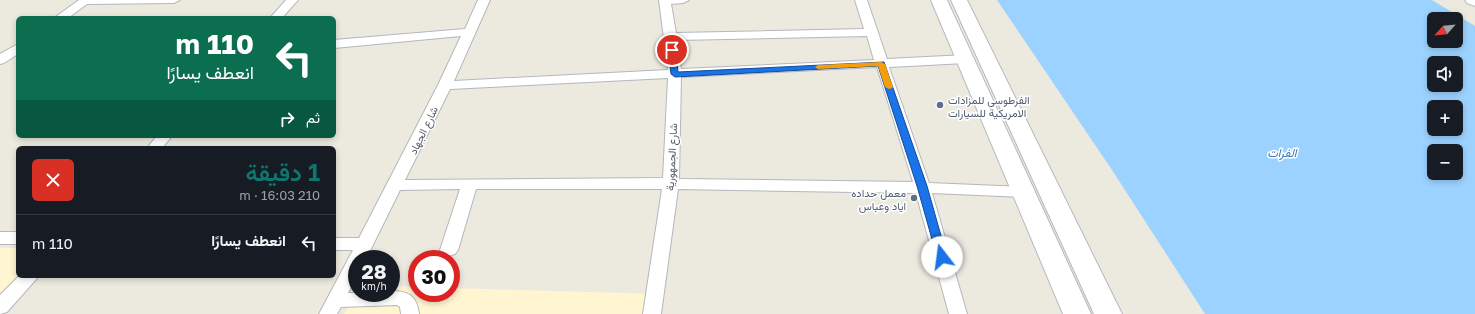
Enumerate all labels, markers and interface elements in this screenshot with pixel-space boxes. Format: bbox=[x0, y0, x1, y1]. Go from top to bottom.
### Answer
north arrow bbox=[1427, 12, 1463, 48]
map controls bbox=[1427, 12, 1463, 180]
text: 110 m bbox=[175, 27, 254, 60]
icon: left bbox=[268, 32, 320, 84]
pin bbox=[655, 33, 689, 67]
icon: arrive bbox=[661, 39, 683, 61]
button: sound bbox=[1427, 56, 1463, 92]
text: انعطف يسارًا bbox=[166, 61, 254, 83]
place label: الفرطوسي للمزادات الامريكية للسيارات bbox=[948, 93, 1030, 120]
marker: الفرطوسي للمزادات الامريكية للسيارات bbox=[935, 100, 945, 110]
button: + bbox=[1427, 100, 1463, 136]
street label: شارع الجهاد bbox=[406, 104, 442, 157]
icon: right bbox=[276, 108, 298, 130]
text: ثم bbox=[306, 108, 320, 126]
street label: شارع الجمهورية bbox=[663, 123, 681, 191]
button: − bbox=[1427, 144, 1463, 180]
water label: الفرات bbox=[1267, 145, 1298, 161]
text: 1 دقيقة bbox=[246, 157, 320, 186]
button: close bbox=[32, 159, 74, 201]
place label: معمل حداده اياد وعباس bbox=[851, 186, 906, 213]
text: 210 m · 16:03 bbox=[239, 187, 320, 203]
marker: معمل حداده اياد وعباس bbox=[909, 193, 919, 203]
text: انعطف يسارًا bbox=[211, 231, 286, 249]
icon: left bbox=[298, 232, 320, 254]
text: 110 m bbox=[32, 234, 73, 252]
position arrow bbox=[921, 236, 963, 278]
speed limit sign: 30 bbox=[408, 250, 460, 302]
text: 28 bbox=[361, 259, 386, 283]
text: km/h bbox=[361, 280, 387, 292]

